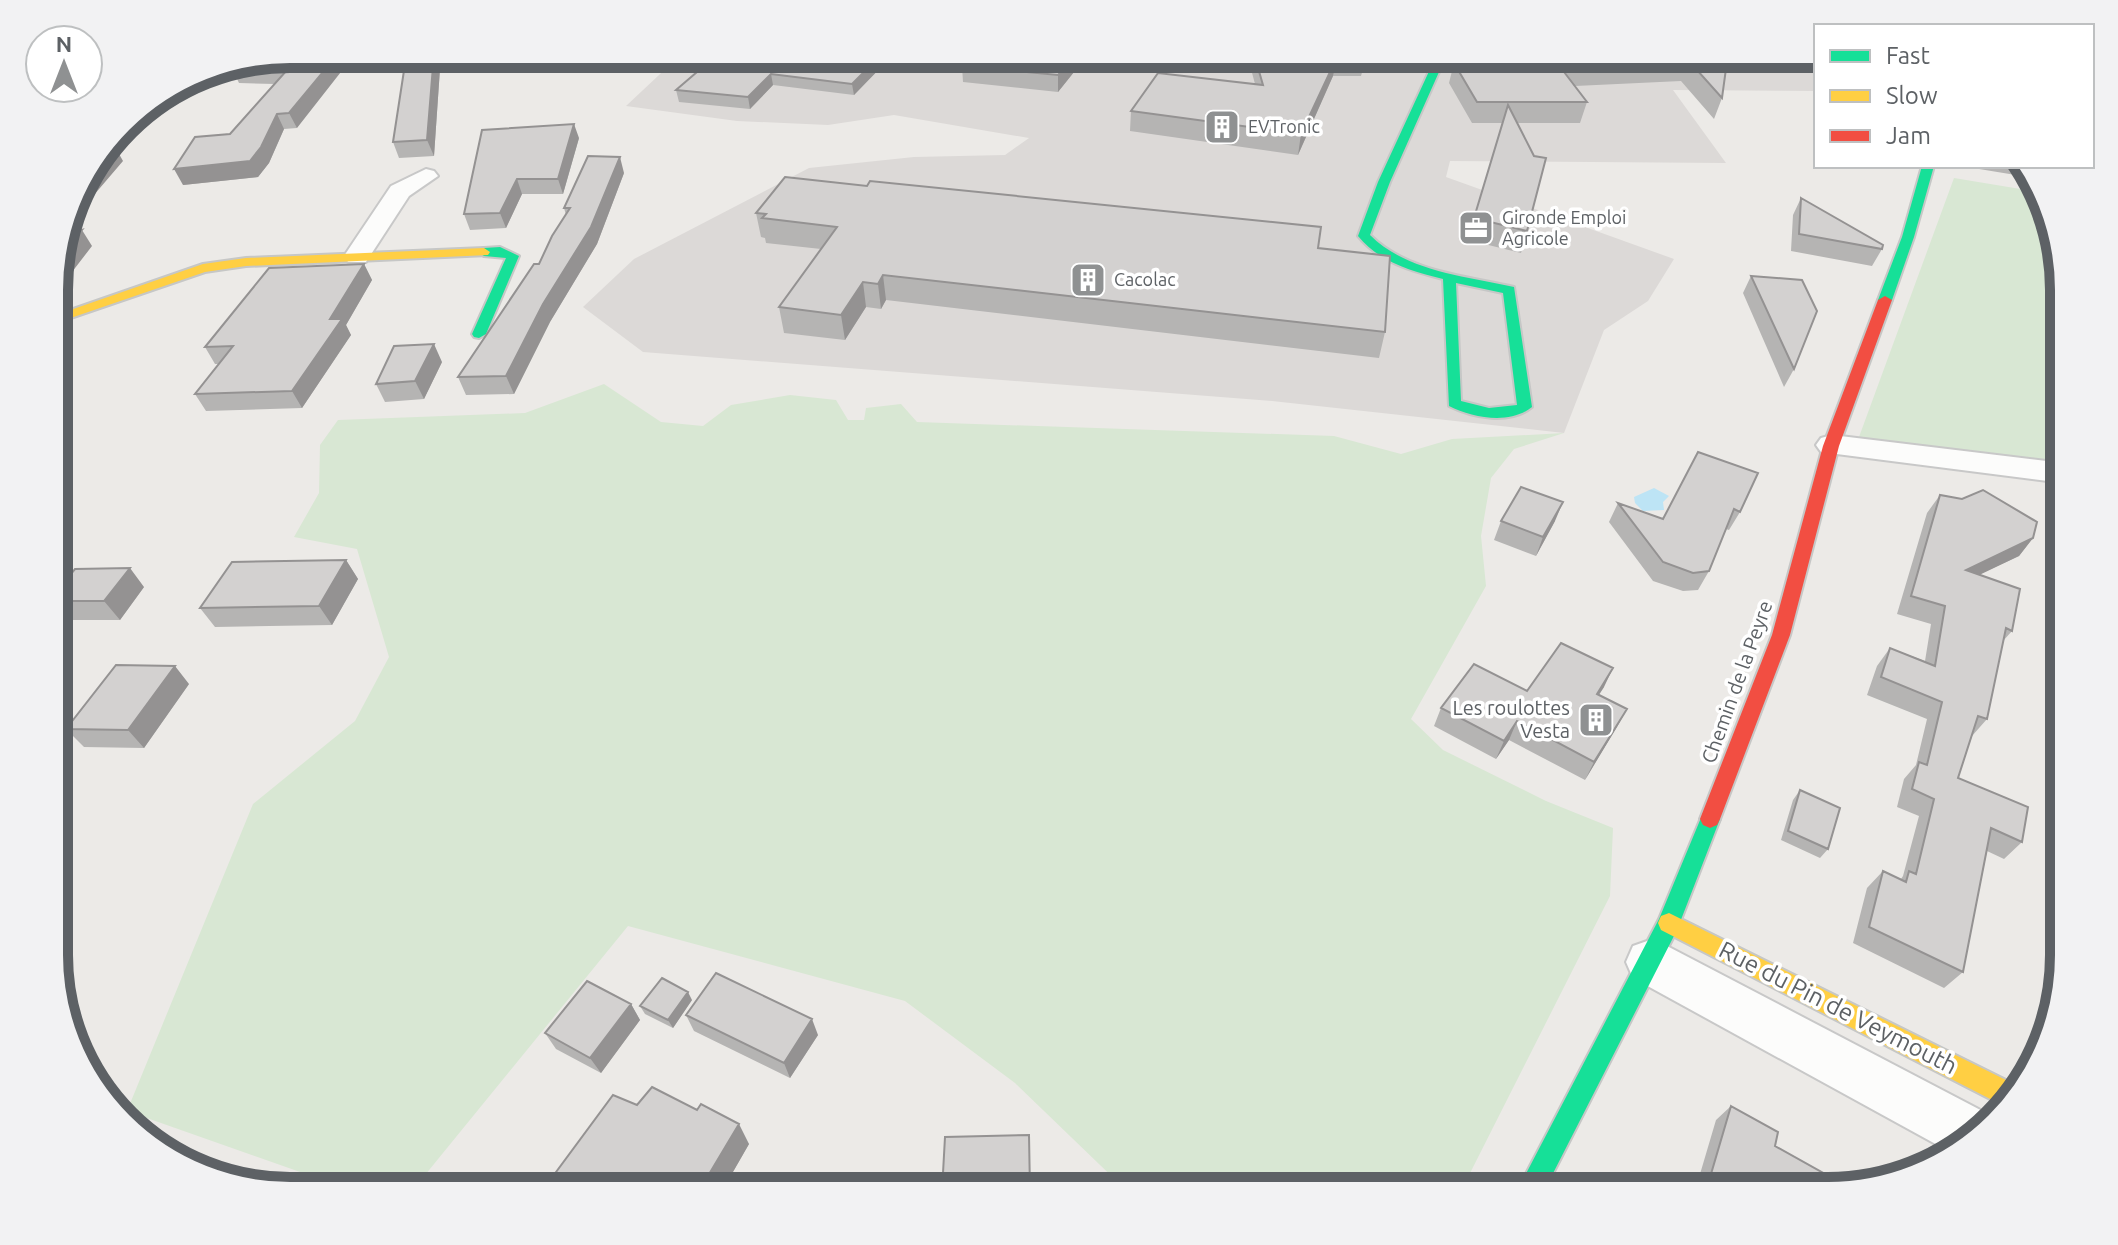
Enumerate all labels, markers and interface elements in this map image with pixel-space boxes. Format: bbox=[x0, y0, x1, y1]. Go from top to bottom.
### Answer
north arrow bbox=[24, 24, 104, 104]
legend bbox=[1814, 24, 2094, 168]
text: N bbox=[56, 31, 72, 56]
text: Fast bbox=[1886, 42, 1930, 69]
text: Slow bbox=[1886, 82, 1938, 109]
building icon: EVTronic bbox=[1203, 108, 1241, 146]
place label: EVTronic bbox=[1248, 116, 1320, 136]
text: Jam bbox=[1886, 122, 1931, 149]
place label: Gironde Emploi Agricole bbox=[1502, 207, 1626, 248]
office icon: Gironde Emploi Agricole bbox=[1457, 209, 1495, 247]
building icon: Cacolac bbox=[1069, 261, 1107, 299]
place label: Cacolac bbox=[1114, 269, 1176, 289]
street label: Chemin de la Peyre bbox=[1696, 597, 1777, 766]
place label: Les roulottes Vesta bbox=[1453, 696, 1570, 742]
building icon: Les roulottes Vesta bbox=[1577, 701, 1615, 739]
street label: Rue du Pin de Veymouth bbox=[1715, 936, 1962, 1079]

